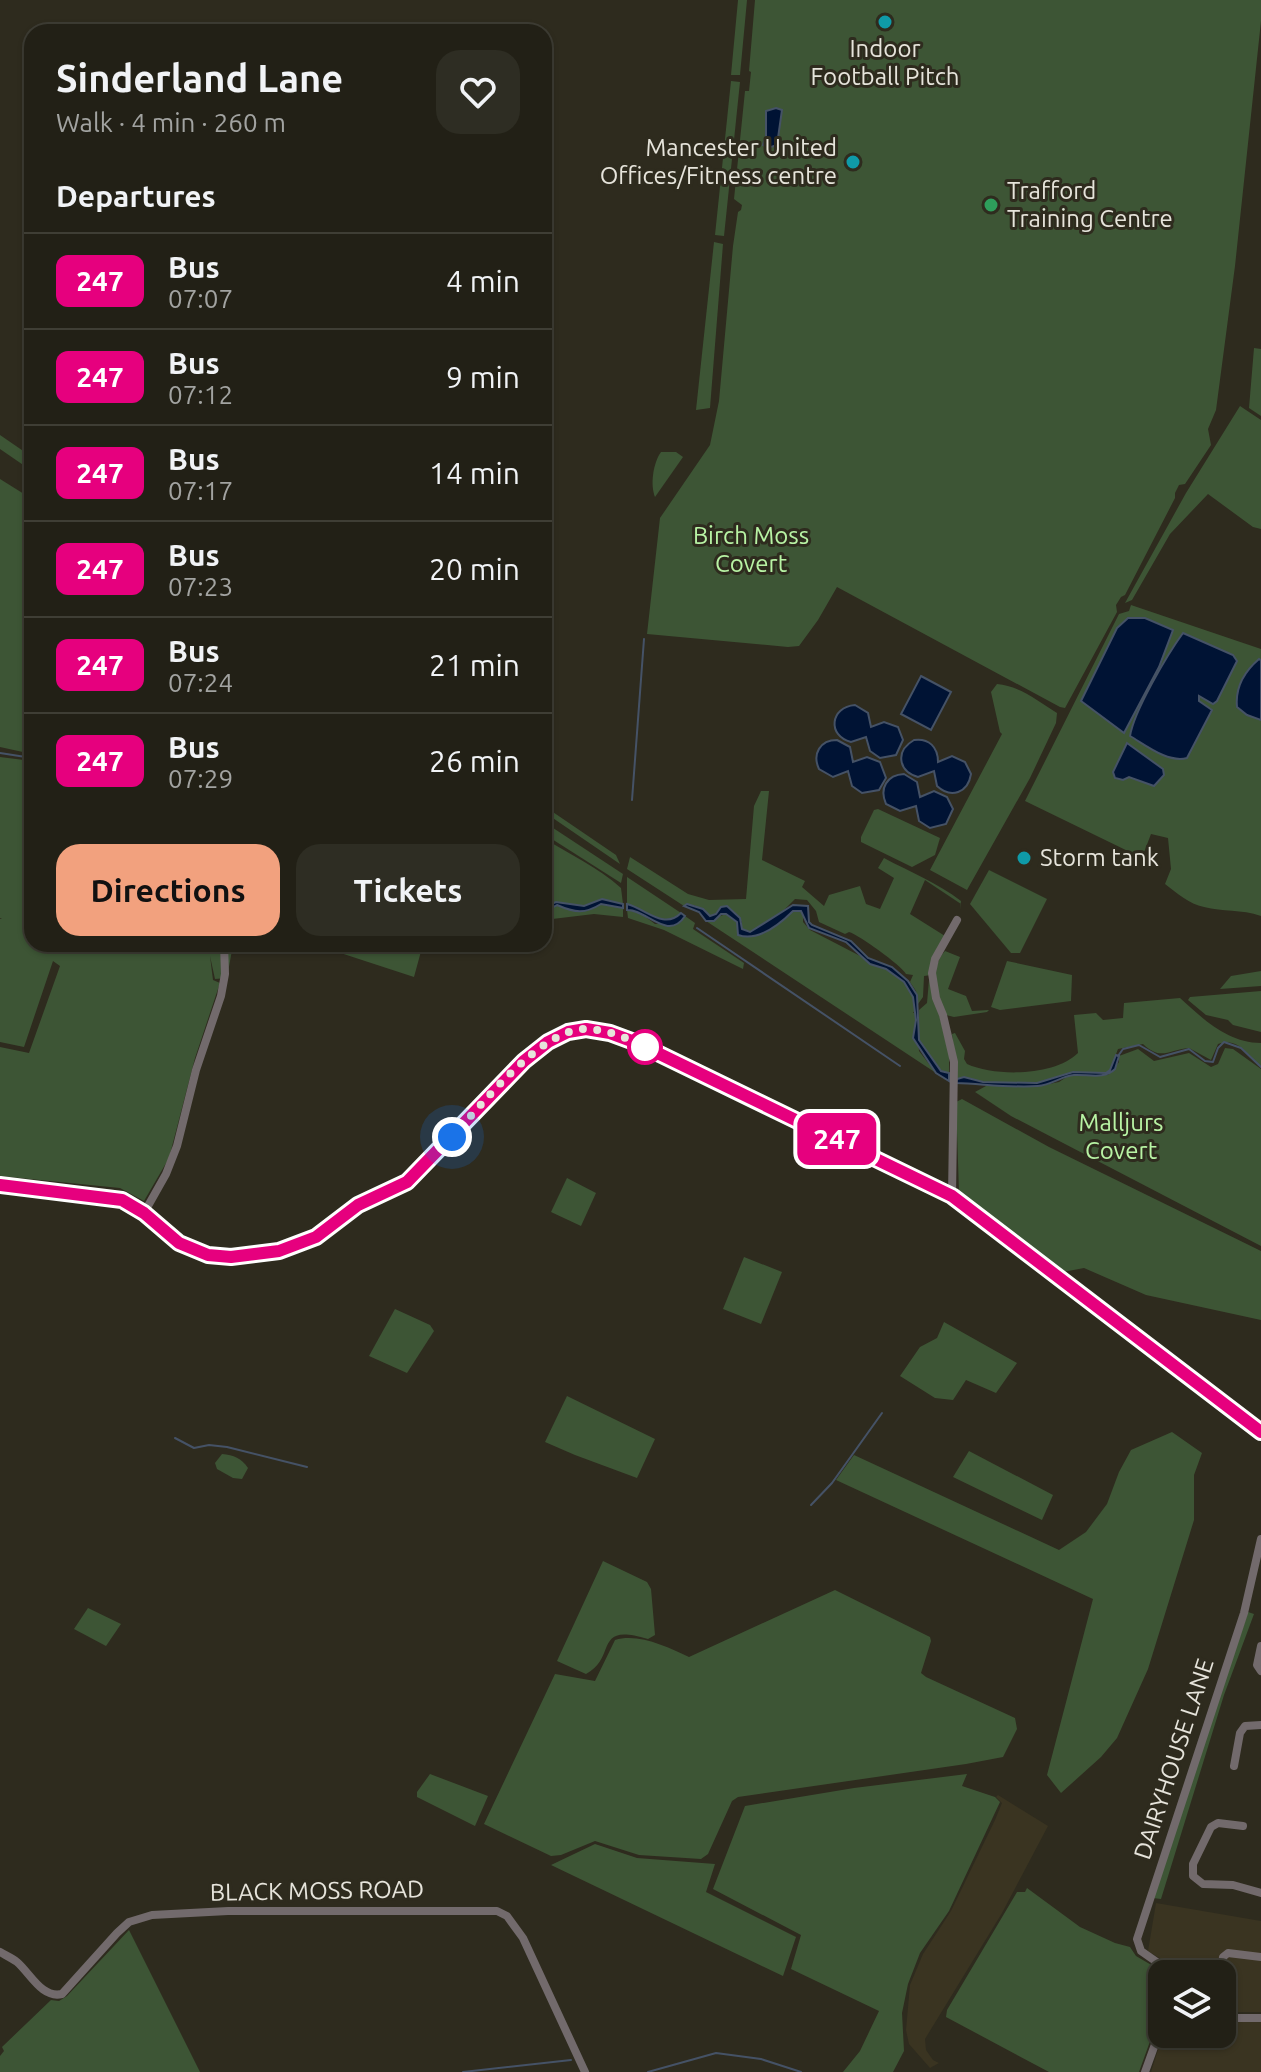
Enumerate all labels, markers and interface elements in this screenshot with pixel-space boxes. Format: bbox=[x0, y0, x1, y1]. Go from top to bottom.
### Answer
marker: Indoor Football Pitch bbox=[876, 13, 894, 31]
place label: Indoor Football Pitch bbox=[811, 35, 960, 90]
button: heart bbox=[436, 50, 520, 134]
text: Sinderland Lane bbox=[56, 57, 343, 99]
text: Walk · 4 min · 260 m bbox=[56, 108, 286, 137]
place label: Mancester United Offices/Fitness centre bbox=[600, 134, 837, 189]
marker: Mancester United Offices/Fitness centre bbox=[844, 153, 862, 171]
place label: Trafford Training Centre bbox=[1007, 177, 1173, 232]
text: Departures bbox=[56, 179, 216, 213]
marker: Trafford Training Centre bbox=[982, 196, 1000, 214]
text: Bus bbox=[168, 250, 220, 284]
text: 4 min bbox=[446, 264, 520, 298]
text: 247 bbox=[76, 265, 124, 296]
text: 07:07 bbox=[168, 284, 233, 313]
text: Bus bbox=[168, 346, 220, 380]
text: 9 min bbox=[446, 360, 520, 394]
text: 247 bbox=[76, 361, 124, 392]
text: 07:12 bbox=[168, 380, 233, 409]
text: Bus bbox=[168, 442, 220, 476]
text: 14 min bbox=[429, 456, 520, 490]
text: 247 bbox=[76, 457, 124, 488]
text: 07:17 bbox=[168, 476, 233, 505]
park label: Birch Moss Covert bbox=[693, 522, 809, 577]
text: Bus bbox=[168, 538, 220, 572]
text: 20 min bbox=[429, 552, 520, 586]
text: 247 bbox=[76, 553, 124, 584]
text: 07:23 bbox=[168, 572, 233, 601]
text: Bus bbox=[168, 634, 220, 668]
text: 21 min bbox=[429, 648, 520, 682]
text: 247 bbox=[76, 649, 124, 680]
text: 07:24 bbox=[168, 668, 233, 697]
text: Bus bbox=[168, 730, 220, 764]
text: 26 min bbox=[429, 744, 520, 778]
text: 247 bbox=[76, 745, 124, 776]
text: 07:29 bbox=[168, 764, 233, 793]
button: Directions bbox=[56, 844, 280, 936]
button: Tickets bbox=[296, 844, 520, 936]
place label: Storm tank bbox=[1040, 844, 1159, 871]
marker: Storm tank bbox=[1015, 849, 1033, 867]
unlabelled marker bbox=[628, 1030, 662, 1064]
park label: Malljurs Covert bbox=[1079, 1109, 1163, 1164]
line badge: 247 bbox=[791, 1113, 883, 1165]
your location bbox=[432, 1117, 472, 1157]
text: 247 bbox=[813, 1123, 861, 1154]
street label: DAIRYHOUSE LANE bbox=[1128, 1655, 1219, 1863]
street label: BLACK MOSS ROAD bbox=[210, 1875, 424, 1906]
map controls bbox=[1148, 1960, 1236, 2048]
button: layers bbox=[1148, 1960, 1236, 2048]

